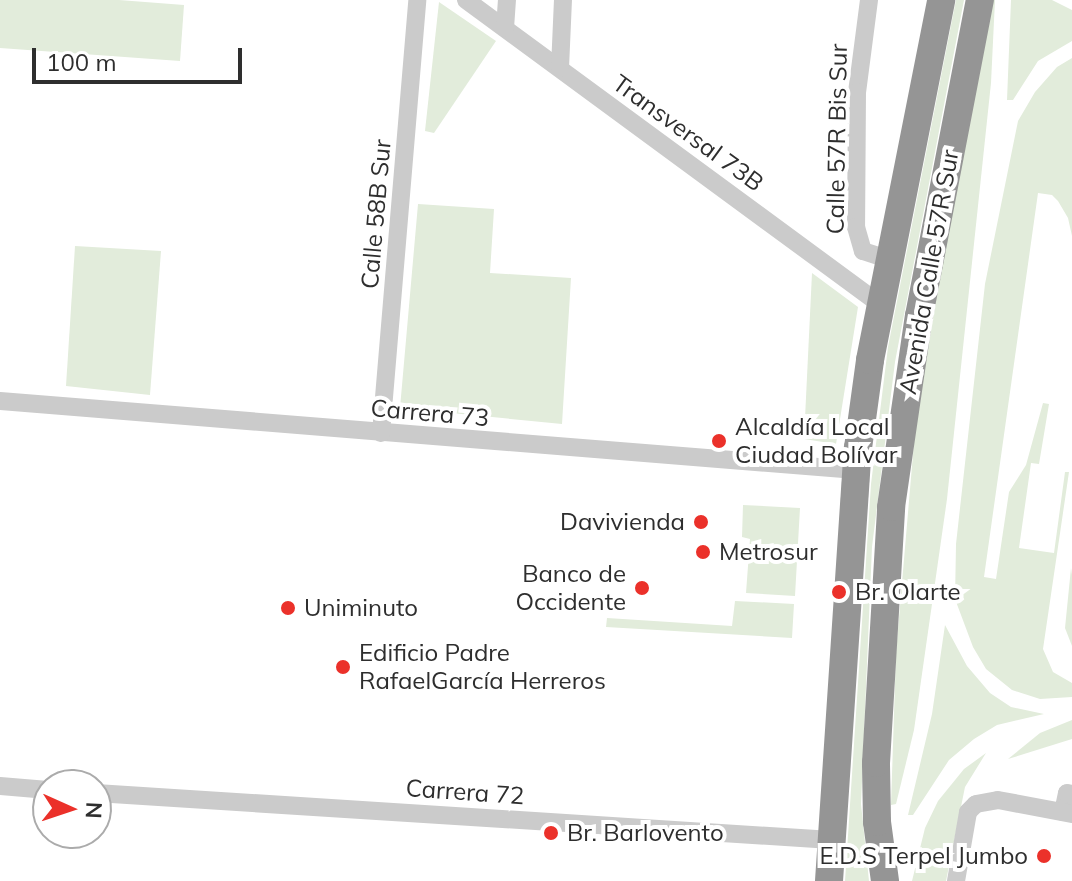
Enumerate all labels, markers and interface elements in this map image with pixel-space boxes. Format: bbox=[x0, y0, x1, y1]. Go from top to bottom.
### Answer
scale bar bbox=[36, 32, 246, 82]
street label: Calle 57R Bis Sur bbox=[821, 43, 853, 235]
text: 100 m bbox=[46, 47, 117, 77]
street label: Transversal 73B bbox=[607, 69, 769, 197]
street label: Calle 58B Sur bbox=[355, 138, 397, 290]
street label: Avenida Calle 57R Sur bbox=[893, 147, 965, 397]
street label: Carrera 73 bbox=[370, 393, 490, 433]
place label: Alcaldía Local Ciudad Bolívar bbox=[735, 413, 898, 469]
marker: Alcaldía Local Ciudad Bolívar bbox=[710, 432, 728, 450]
place label: Davivienda bbox=[560, 508, 685, 536]
marker: Davivienda bbox=[692, 513, 710, 531]
place label: Metrosur bbox=[719, 538, 818, 566]
marker: Metrosur bbox=[694, 543, 712, 561]
place label: Banco de Occidente bbox=[515, 560, 626, 616]
place label: Br. Olarte bbox=[855, 578, 961, 606]
marker: Banco de Occidente bbox=[633, 579, 651, 597]
marker: Br. Olarte bbox=[830, 583, 848, 601]
place label: Uniminuto bbox=[304, 594, 418, 622]
marker: Uniminuto bbox=[279, 599, 297, 617]
place label: Edificio Padre RafaelGarcía Herreros bbox=[359, 639, 606, 695]
marker: Edificio Padre RafaelGarcía Herreros bbox=[334, 658, 352, 676]
north arrow bbox=[32, 769, 112, 849]
street label: Carrera 72 bbox=[405, 773, 525, 811]
text: N bbox=[80, 801, 108, 819]
place label: Br. Barlovento bbox=[567, 819, 724, 847]
marker: Br. Barlovento bbox=[542, 824, 560, 842]
place label: E.D.S Terpel Jumbo bbox=[819, 842, 1028, 870]
marker: E.D.S Terpel Jumbo bbox=[1035, 847, 1053, 865]

